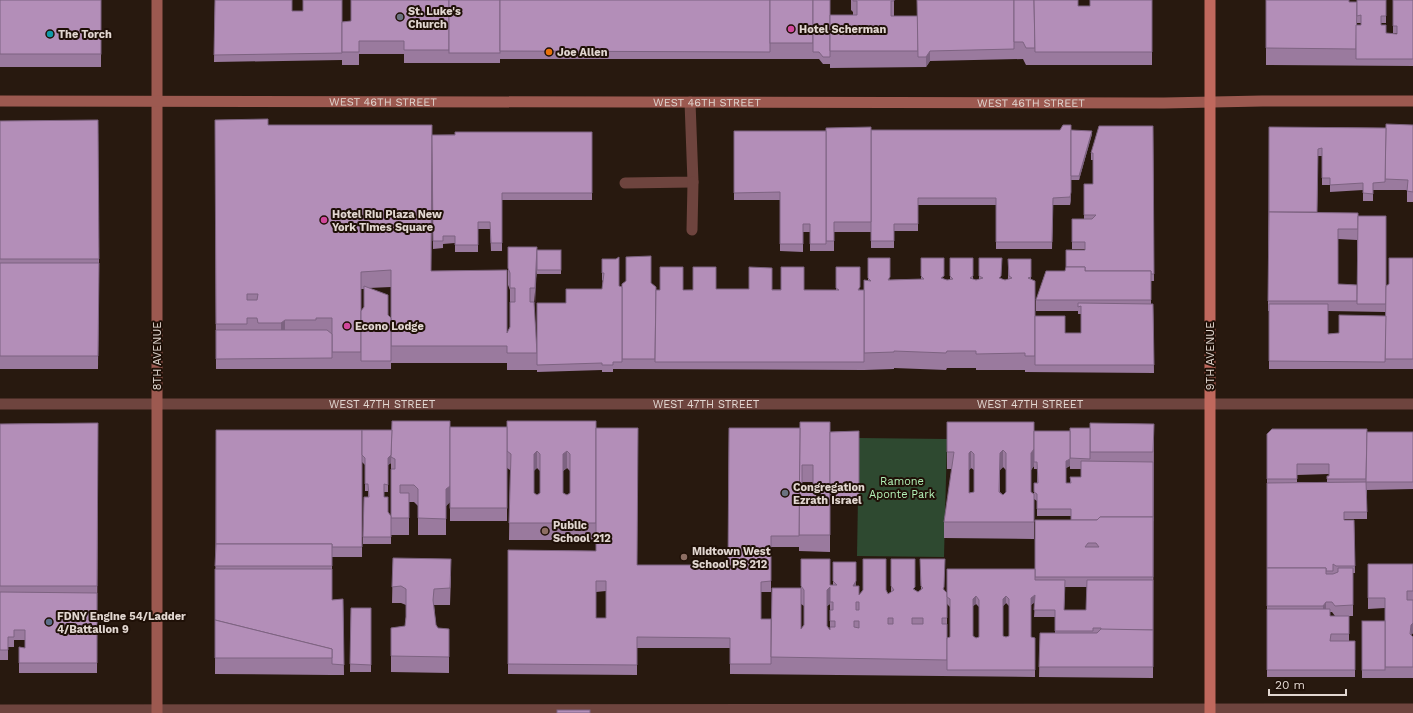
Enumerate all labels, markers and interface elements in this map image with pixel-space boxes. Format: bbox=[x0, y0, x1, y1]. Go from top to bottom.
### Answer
place label: St. Luke's Church bbox=[408, 5, 461, 31]
marker: St. Luke's Church bbox=[395, 12, 405, 22]
place label: Hotel Scherman bbox=[799, 23, 886, 36]
marker: Hotel Scherman bbox=[786, 24, 796, 34]
place label: The Torch bbox=[58, 28, 112, 41]
marker: The Torch bbox=[45, 29, 55, 39]
place label: Joe Allen bbox=[557, 46, 608, 59]
marker: Joe Allen bbox=[544, 47, 554, 57]
street label: WEST 46TH STREET bbox=[329, 96, 437, 109]
street label: WEST 46TH STREET bbox=[653, 96, 761, 109]
street label: WEST 46TH STREET bbox=[977, 97, 1085, 110]
place label: Hotel Riu Plaza New York Times Square bbox=[332, 208, 442, 234]
marker: Hotel Riu Plaza New York Times Square bbox=[319, 215, 329, 225]
place label: Econo Lodge bbox=[355, 320, 424, 333]
marker: Econo Lodge bbox=[342, 321, 352, 331]
street label: 8TH AVENUE bbox=[151, 322, 164, 390]
street label: 9TH AVENUE bbox=[1204, 322, 1217, 390]
street label: WEST 47TH STREET bbox=[329, 398, 436, 411]
street label: WEST 47TH STREET bbox=[653, 398, 760, 411]
street label: WEST 47TH STREET bbox=[977, 398, 1084, 411]
park label: Ramone Aponte Park bbox=[869, 475, 935, 501]
place label: Congregation Ezrath Israel bbox=[793, 481, 865, 507]
marker: Congregation Ezrath Israel bbox=[780, 488, 790, 498]
place label: Public School 212 bbox=[553, 519, 611, 545]
marker: Public School 212 bbox=[540, 526, 550, 536]
place label: Midtown West School PS 212 bbox=[692, 545, 771, 571]
marker: Midtown West School PS 212 bbox=[679, 552, 689, 562]
place label: FDNY Engine 54/Ladder 4/Battalion 9 bbox=[57, 610, 186, 636]
marker: FDNY Engine 54/Ladder 4/Battalion 9 bbox=[44, 617, 54, 627]
scale bar bbox=[1269, 671, 1346, 697]
text: 20 m bbox=[1275, 678, 1305, 692]

